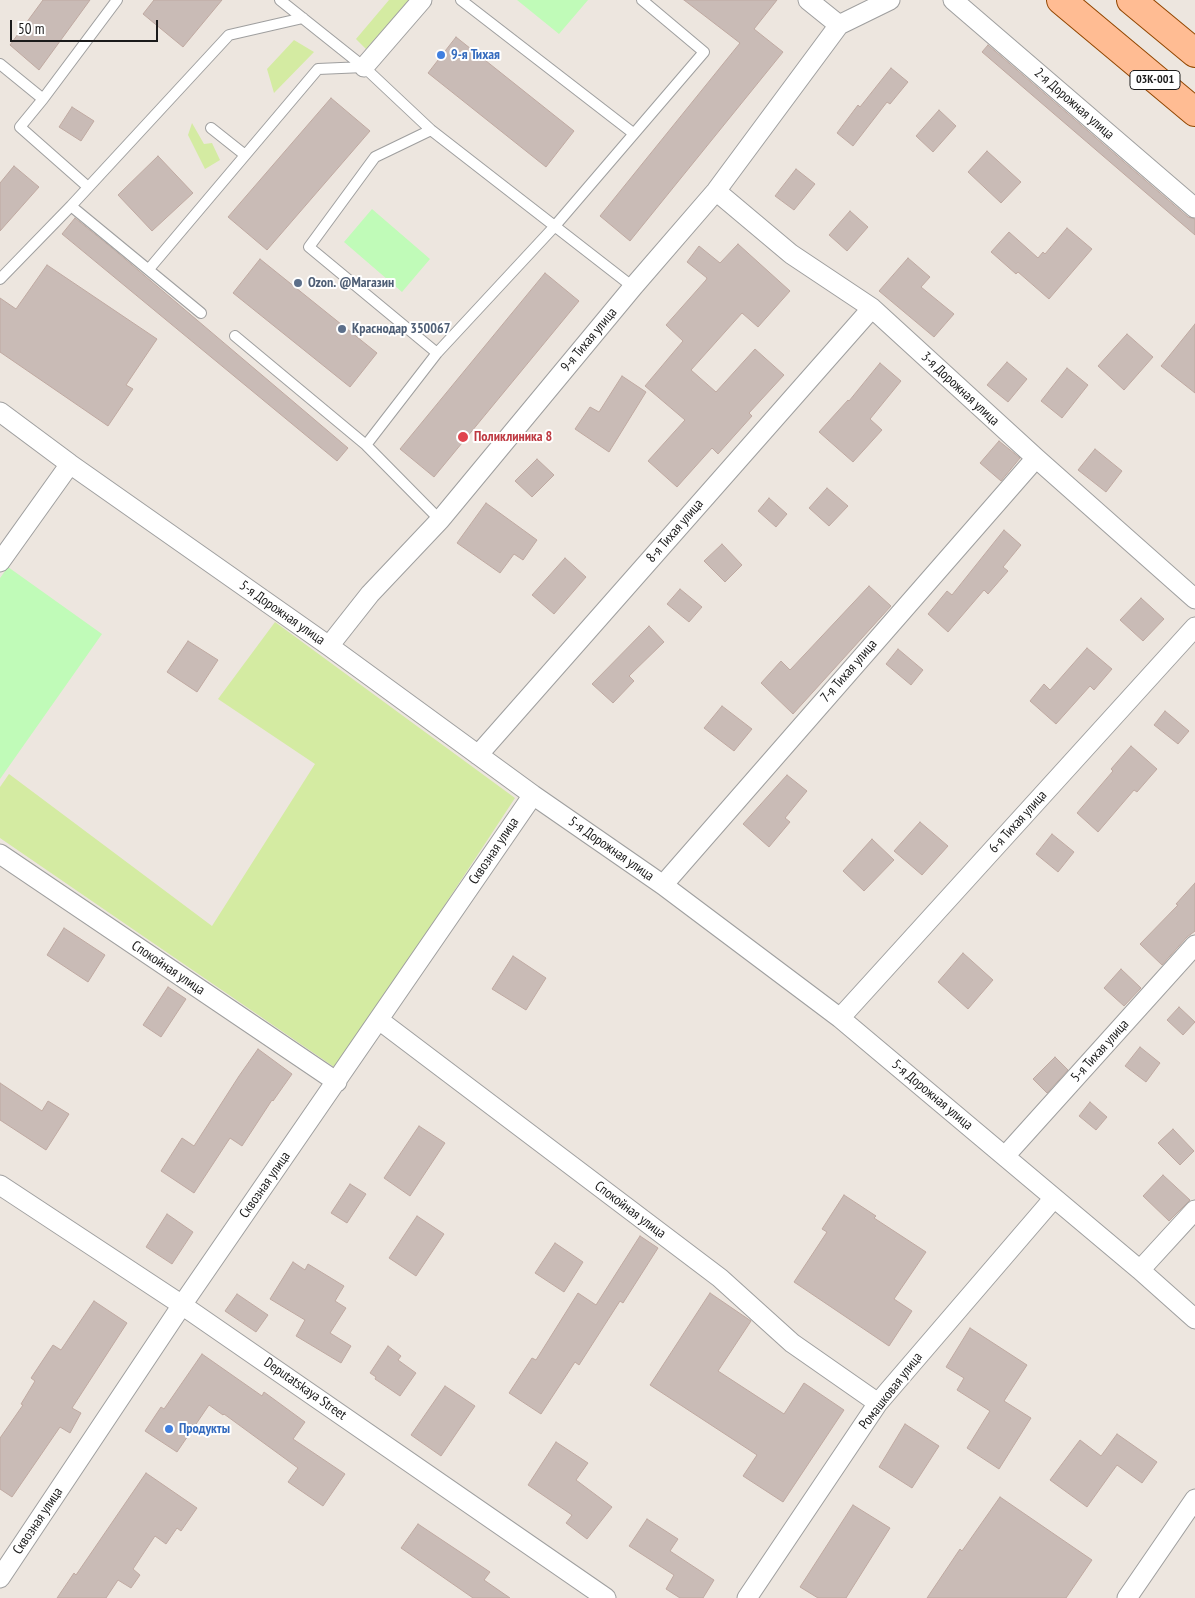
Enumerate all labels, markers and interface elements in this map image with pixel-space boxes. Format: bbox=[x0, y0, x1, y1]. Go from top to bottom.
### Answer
scale bar bbox=[12, 10, 160, 42]
text: 50 m bbox=[18, 19, 44, 38]
place label: 9-я Тихая bbox=[451, 47, 500, 63]
marker: 9-я Тихая bbox=[435, 49, 447, 61]
street label: 2-я Дорожная улица bbox=[1031, 65, 1117, 143]
road number: 03К-001 bbox=[1130, 70, 1180, 90]
place label: Ozon. @Магазин bbox=[308, 275, 394, 291]
marker: Ozon. @Магазин bbox=[292, 277, 304, 289]
street label: 9-я Тихая улица bbox=[557, 305, 621, 375]
place label: Краснодар 350067 bbox=[352, 321, 450, 337]
marker: Краснодар 350067 bbox=[336, 323, 348, 335]
street label: 3-я Дорожная улица bbox=[918, 349, 1002, 429]
place label: Поликлиника 8 bbox=[474, 429, 552, 445]
marker: Поликлиника 8 bbox=[456, 430, 470, 444]
street label: 8-я Тихая улица bbox=[643, 496, 707, 566]
street label: 5-я Дорожная улица bbox=[236, 577, 328, 649]
street label: 7-я Тихая улица bbox=[817, 636, 881, 706]
street label: 6-я Тихая улица bbox=[986, 787, 1050, 857]
street label: 5-я Дорожная улица bbox=[565, 813, 657, 885]
street label: Сквозная улица bbox=[465, 814, 523, 888]
street label: Спокойная улица bbox=[128, 937, 208, 999]
street label: 5-я Тихая улица bbox=[1068, 1016, 1132, 1086]
street label: 5-я Дорожная улица bbox=[888, 1056, 976, 1134]
street label: Сквозная улица bbox=[236, 1149, 294, 1221]
street label: Спокойная улица bbox=[591, 1178, 669, 1242]
street label: Ромашковая улица bbox=[856, 1349, 926, 1433]
street label: Deputatskaya Street bbox=[260, 1354, 350, 1424]
place label: Продукты bbox=[179, 1421, 230, 1437]
marker: Продукты bbox=[163, 1423, 175, 1435]
street label: Сквозная улица bbox=[9, 1484, 67, 1558]

